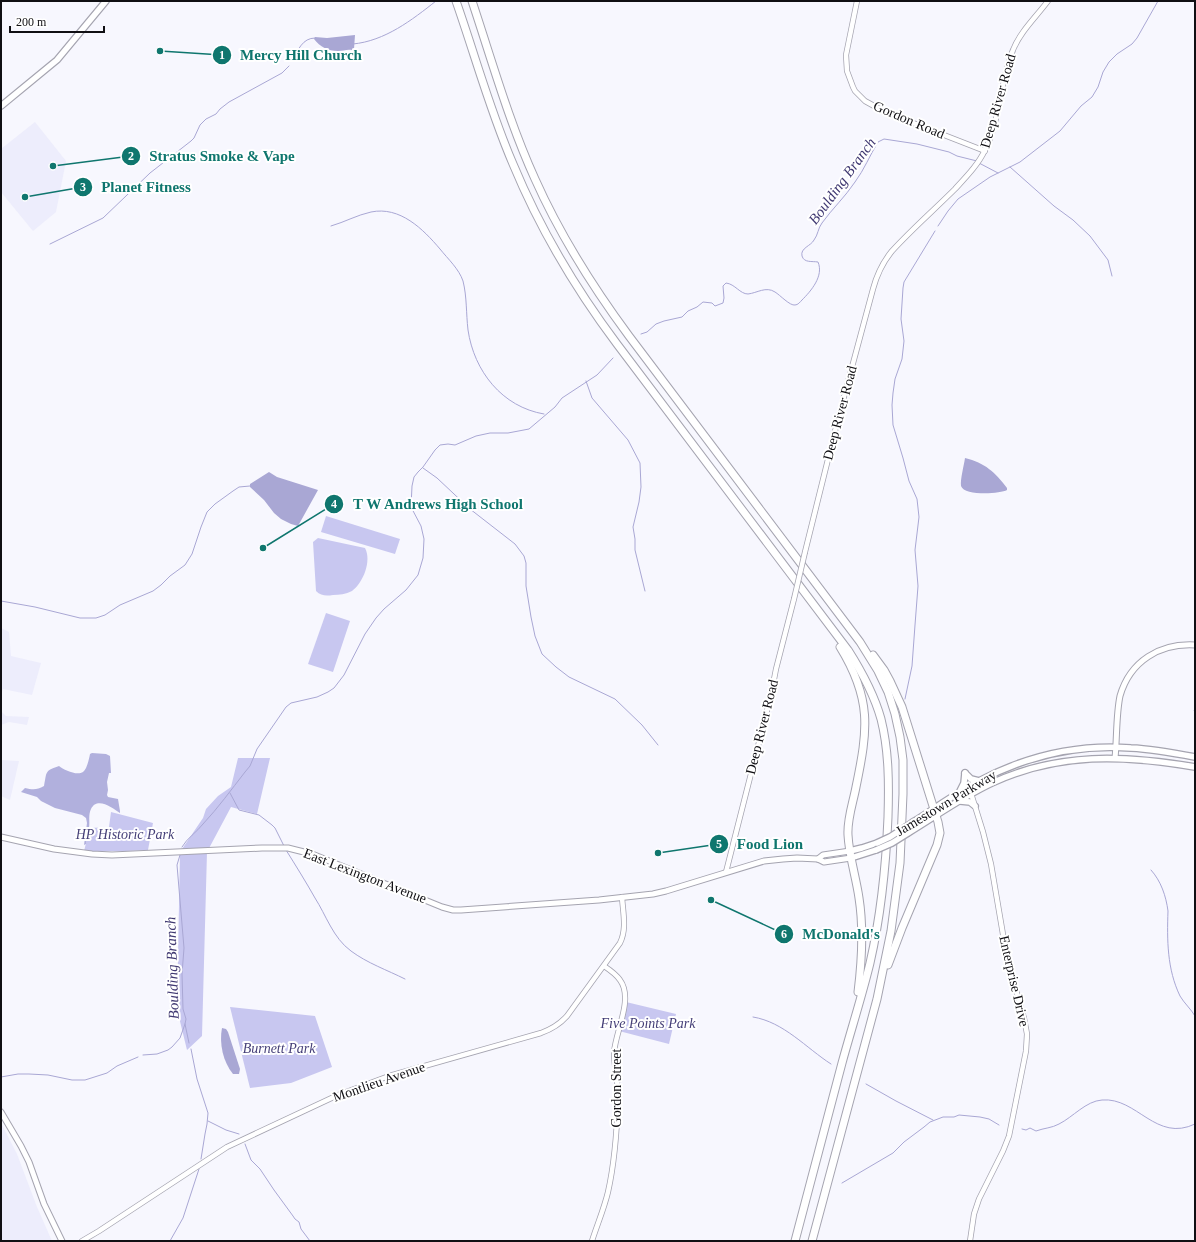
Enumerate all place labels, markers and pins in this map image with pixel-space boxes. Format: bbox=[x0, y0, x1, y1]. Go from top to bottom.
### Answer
callout: Mercy Hill Church bbox=[212, 41, 370, 68]
callout: Stratus Smoke & Vape bbox=[121, 143, 303, 170]
callout: Planet Fitness bbox=[73, 174, 198, 201]
callout: T W Andrews High School bbox=[324, 490, 532, 517]
callout: Food Lion bbox=[709, 830, 811, 857]
callout: McDonald's bbox=[774, 920, 888, 947]

